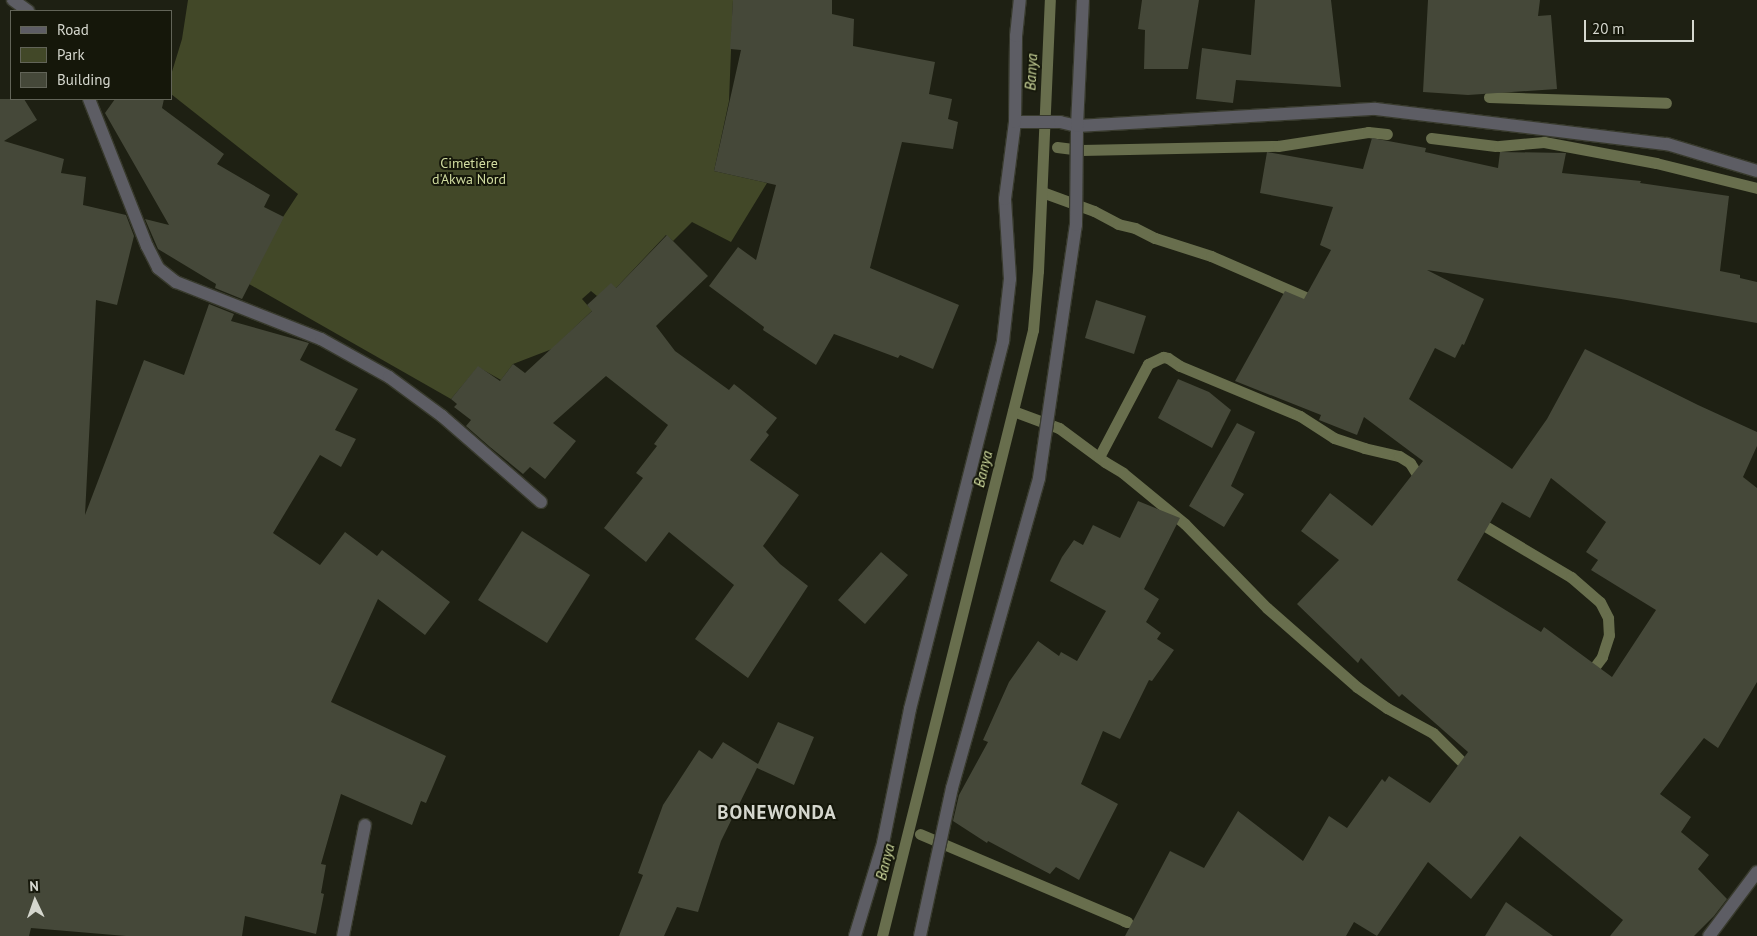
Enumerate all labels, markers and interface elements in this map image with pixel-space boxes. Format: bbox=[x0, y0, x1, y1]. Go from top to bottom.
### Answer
legend bbox=[10, 10, 172, 100]
scale bar bbox=[1587, 10, 1697, 42]
text: 20 m bbox=[1592, 19, 1625, 38]
text: Road bbox=[57, 20, 89, 39]
text: Park bbox=[57, 45, 85, 64]
water label: Banya bbox=[1021, 53, 1041, 91]
text: Building bbox=[57, 70, 111, 89]
park label: Cimetière d'Akwa Nord bbox=[432, 155, 506, 188]
water label: Banya bbox=[970, 449, 996, 489]
district label: BONEWONDA bbox=[716, 802, 838, 824]
water label: Banya bbox=[872, 842, 898, 882]
north arrow bbox=[10, 876, 60, 926]
text: N bbox=[29, 877, 39, 895]

